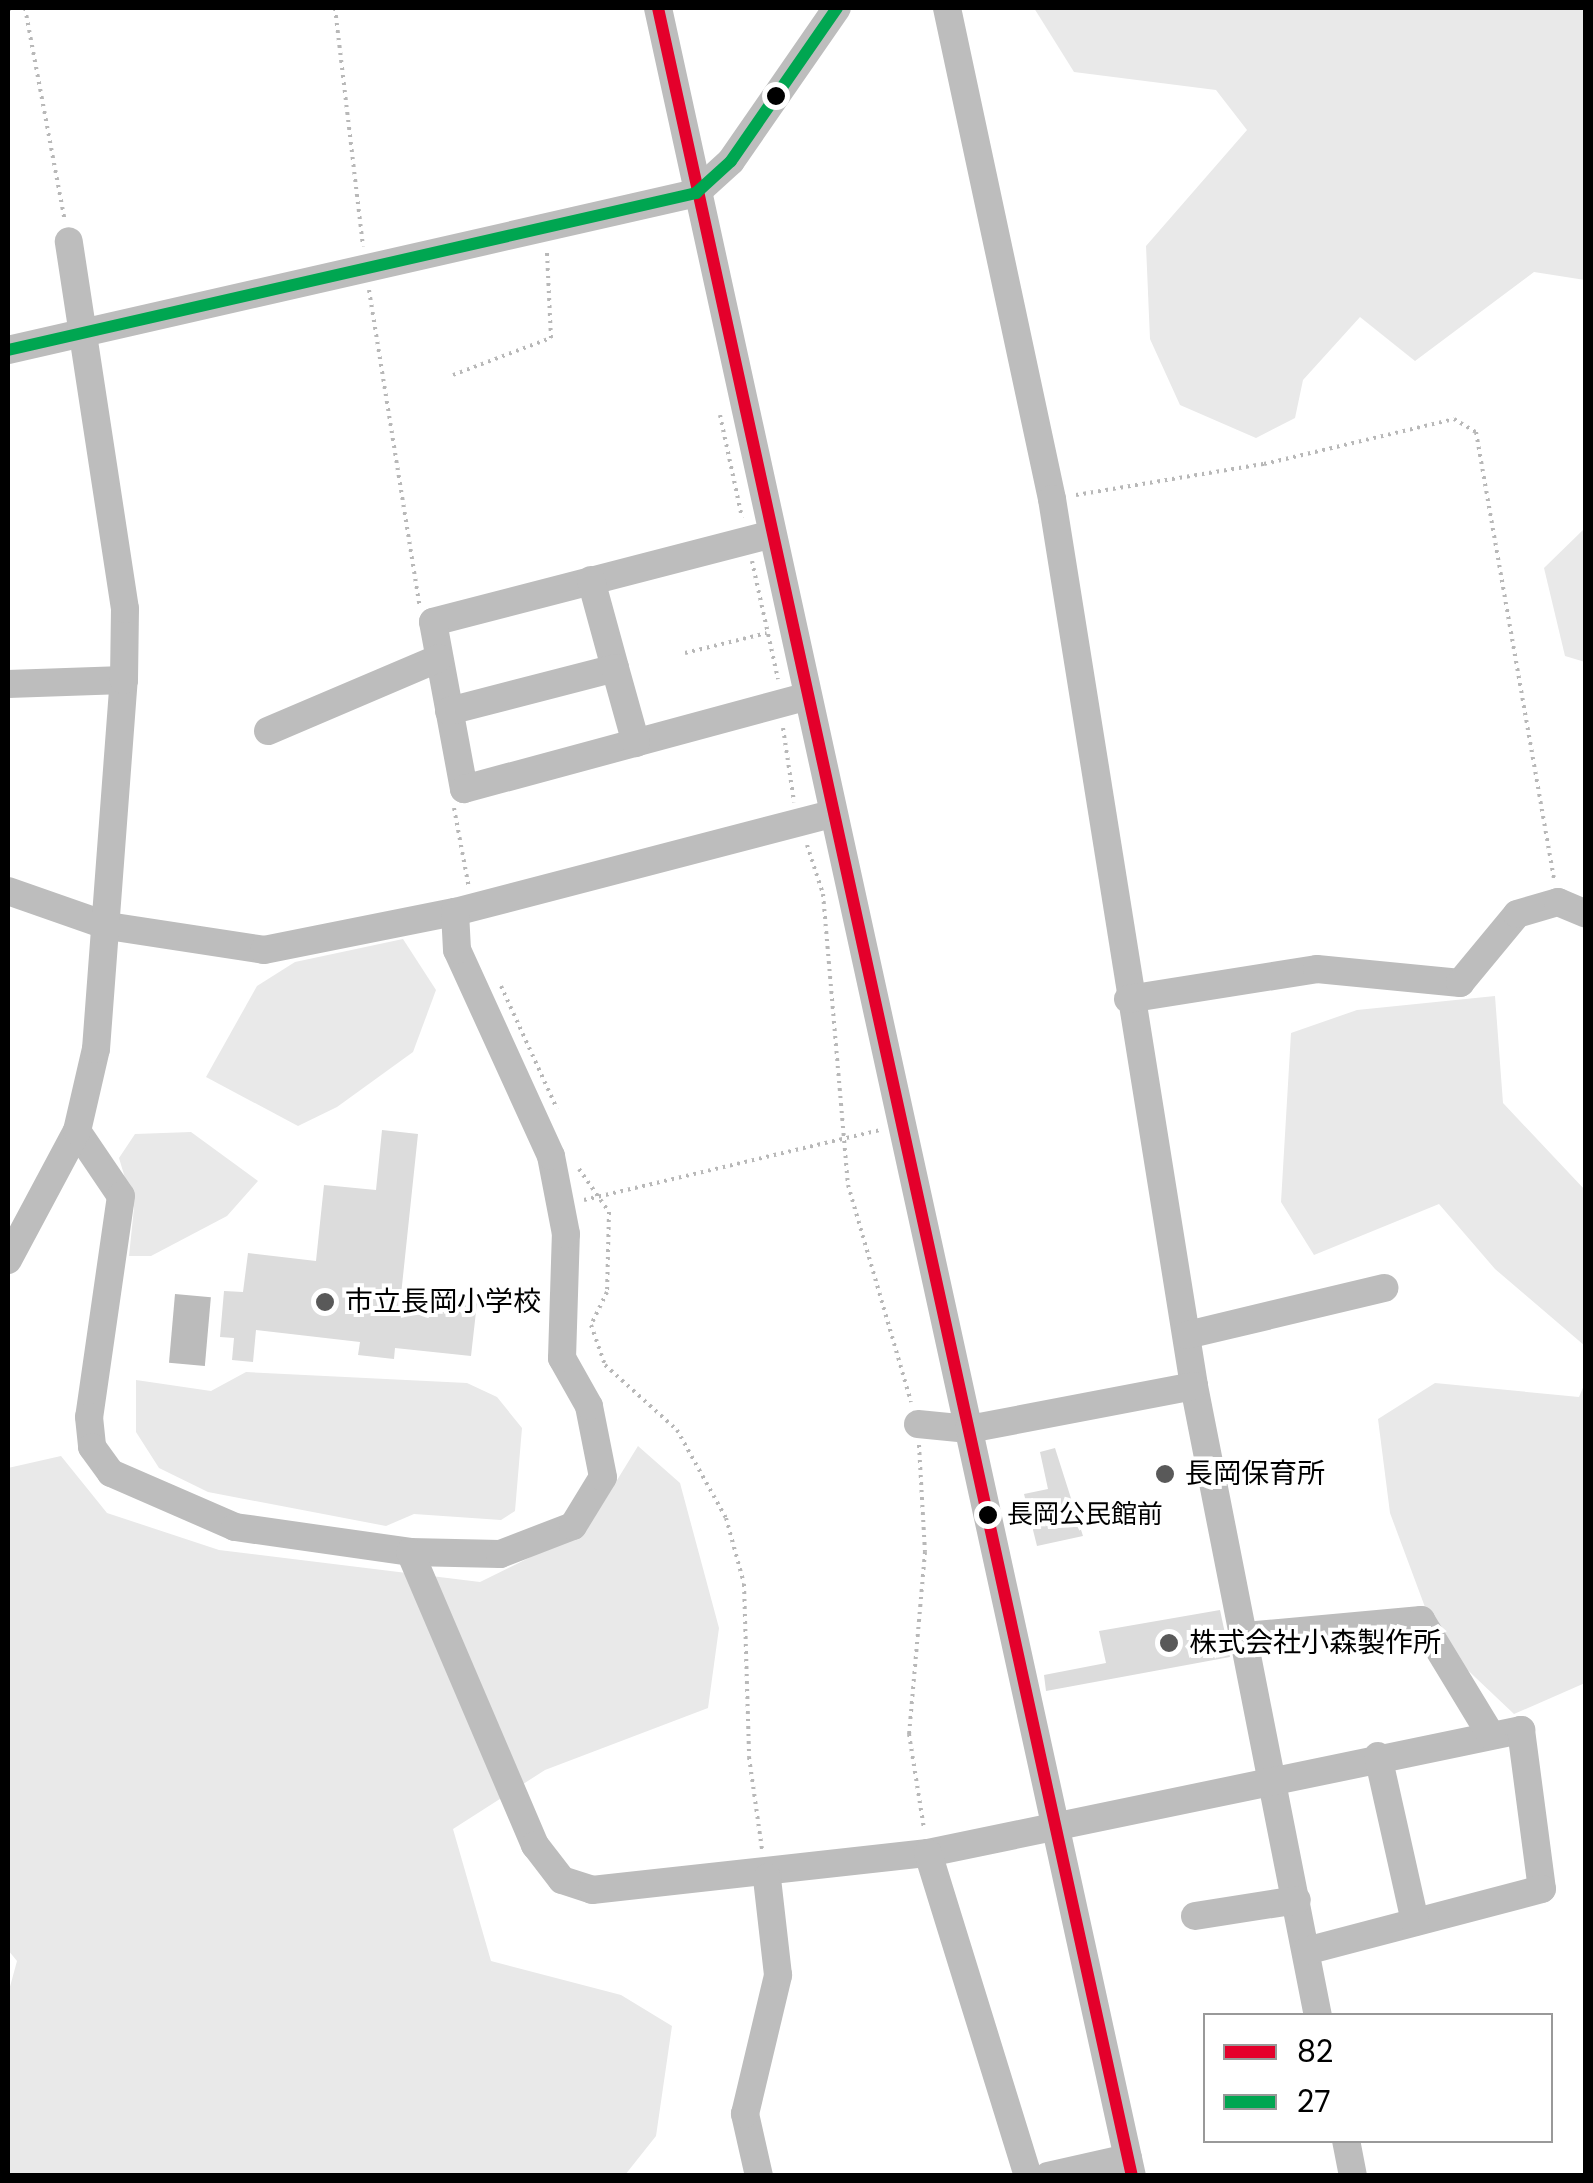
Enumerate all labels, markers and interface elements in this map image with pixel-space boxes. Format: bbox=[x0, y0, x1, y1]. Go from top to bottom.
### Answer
unlabelled marker bbox=[766, 86, 786, 106]
place label: 市立長岡小学校 bbox=[345, 1285, 541, 1319]
marker: 市立長岡小学校 bbox=[314, 1291, 336, 1313]
place label: 長岡保育所 bbox=[1185, 1457, 1325, 1491]
marker: 長岡保育所 bbox=[1154, 1463, 1176, 1485]
place label: 長岡公民館前 bbox=[1007, 1499, 1163, 1531]
marker: 長岡公民館前 bbox=[978, 1505, 998, 1525]
place label: 株式会社小森製作所 bbox=[1189, 1626, 1441, 1660]
marker: 株式会社小森製作所 bbox=[1158, 1632, 1180, 1654]
legend bbox=[1203, 2013, 1553, 2143]
text: 82 bbox=[1297, 2030, 1333, 2073]
text: 27 bbox=[1297, 2080, 1331, 2123]

